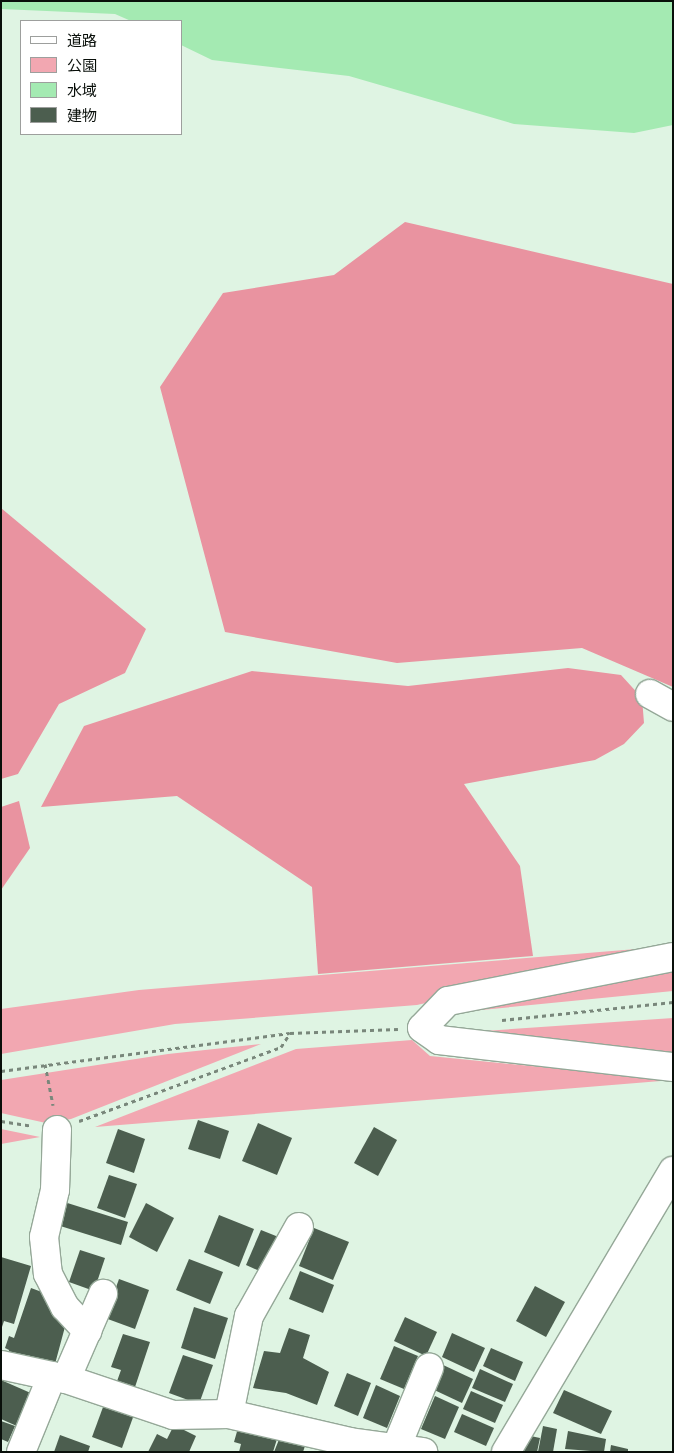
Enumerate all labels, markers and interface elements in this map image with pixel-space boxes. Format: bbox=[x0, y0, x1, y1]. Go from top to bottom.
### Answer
legend bbox=[20, 20, 182, 135]
text: 道路 bbox=[67, 31, 97, 51]
text: 公園 bbox=[67, 56, 97, 76]
text: 水域 bbox=[67, 81, 97, 101]
text: 建物 bbox=[67, 106, 97, 126]

